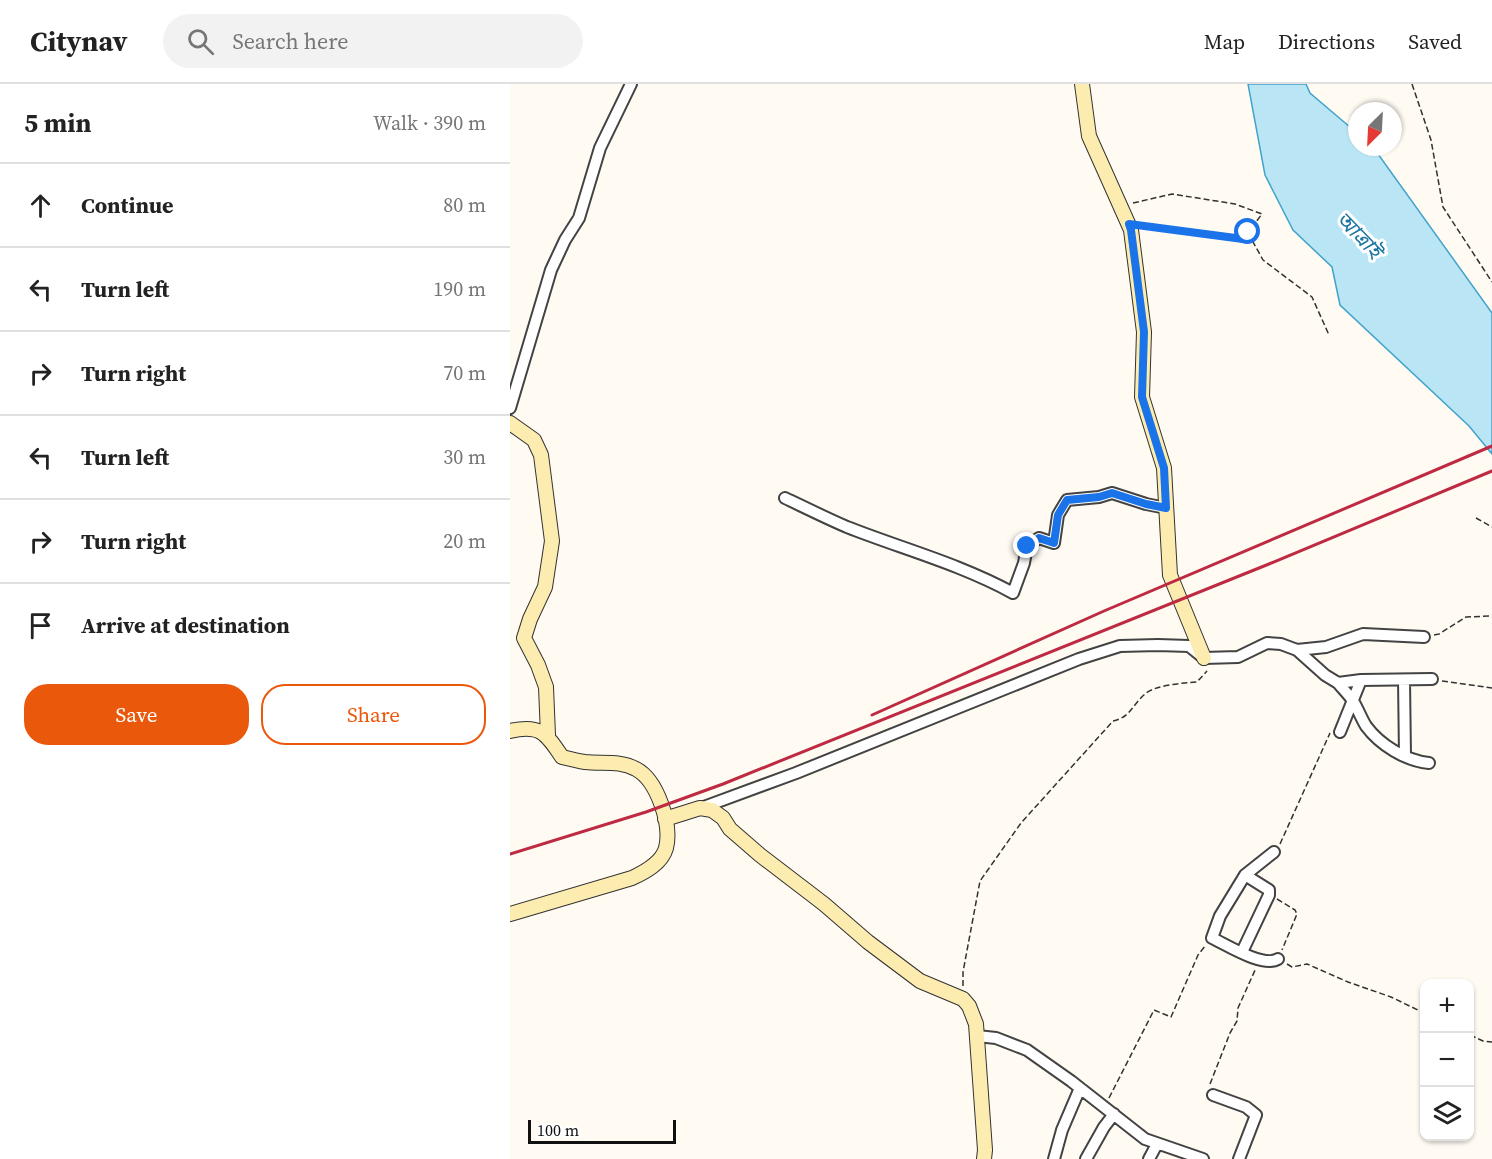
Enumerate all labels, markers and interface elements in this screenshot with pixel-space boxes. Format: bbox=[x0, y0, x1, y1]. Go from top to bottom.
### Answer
search box bbox=[163, 14, 583, 68]
text: Citynav bbox=[30, 22, 127, 60]
icon: search bbox=[184, 25, 217, 58]
text: Search here bbox=[232, 26, 349, 56]
text: Map bbox=[1204, 27, 1245, 56]
text: Directions bbox=[1278, 27, 1375, 56]
text: Saved bbox=[1408, 27, 1462, 56]
north arrow bbox=[1348, 102, 1402, 156]
text: 5 min bbox=[24, 105, 91, 141]
text: Walk · 390 m bbox=[373, 109, 486, 137]
icon: ahead bbox=[24, 189, 57, 222]
text: Continue bbox=[81, 190, 174, 220]
text: 80 m bbox=[443, 191, 486, 219]
water label: আত্রাই bbox=[1330, 205, 1392, 267]
route start bbox=[1234, 218, 1260, 244]
icon: left bbox=[24, 273, 57, 306]
text: Turn left bbox=[81, 274, 169, 304]
text: 190 m bbox=[433, 275, 486, 303]
icon: right bbox=[24, 357, 57, 390]
text: Turn right bbox=[81, 358, 186, 388]
text: 70 m bbox=[443, 359, 486, 387]
icon: left bbox=[24, 441, 57, 474]
text: Turn left bbox=[81, 442, 169, 472]
text: 30 m bbox=[443, 443, 486, 471]
icon: right bbox=[24, 525, 57, 558]
text: Turn right bbox=[81, 526, 186, 556]
text: 20 m bbox=[443, 527, 486, 555]
route end bbox=[1013, 532, 1039, 558]
icon: arrive bbox=[24, 609, 57, 642]
text: Arrive at destination bbox=[81, 610, 290, 640]
button: Save bbox=[24, 684, 249, 745]
button: Share bbox=[261, 684, 486, 745]
map controls bbox=[1420, 979, 1474, 1141]
button: + bbox=[1420, 979, 1474, 1033]
button: − bbox=[1420, 1033, 1474, 1087]
button: layers bbox=[1420, 1087, 1474, 1141]
scale bar bbox=[528, 1117, 676, 1144]
text: 100 m bbox=[537, 1119, 579, 1141]

